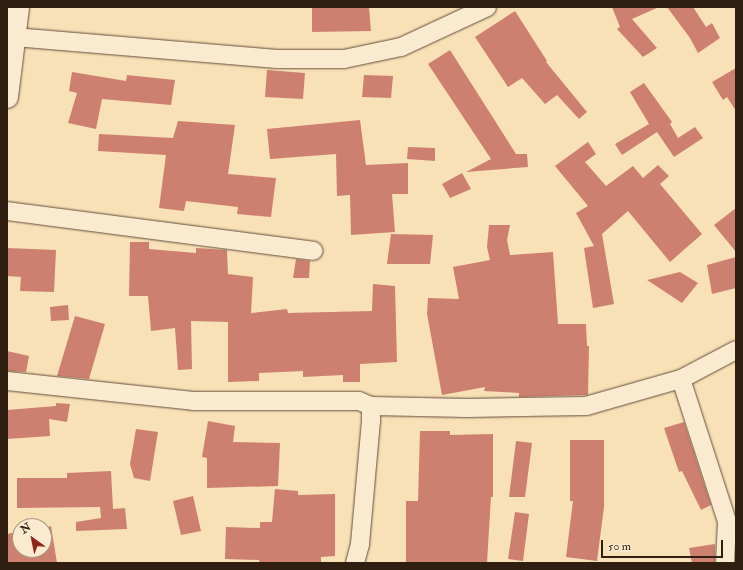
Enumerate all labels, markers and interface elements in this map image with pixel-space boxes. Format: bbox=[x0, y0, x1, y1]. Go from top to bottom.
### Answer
north arrow bbox=[12, 518, 52, 558]
text: N bbox=[18, 520, 33, 536]
scale bar bbox=[603, 532, 725, 558]
text: 50 m bbox=[608, 539, 631, 554]

